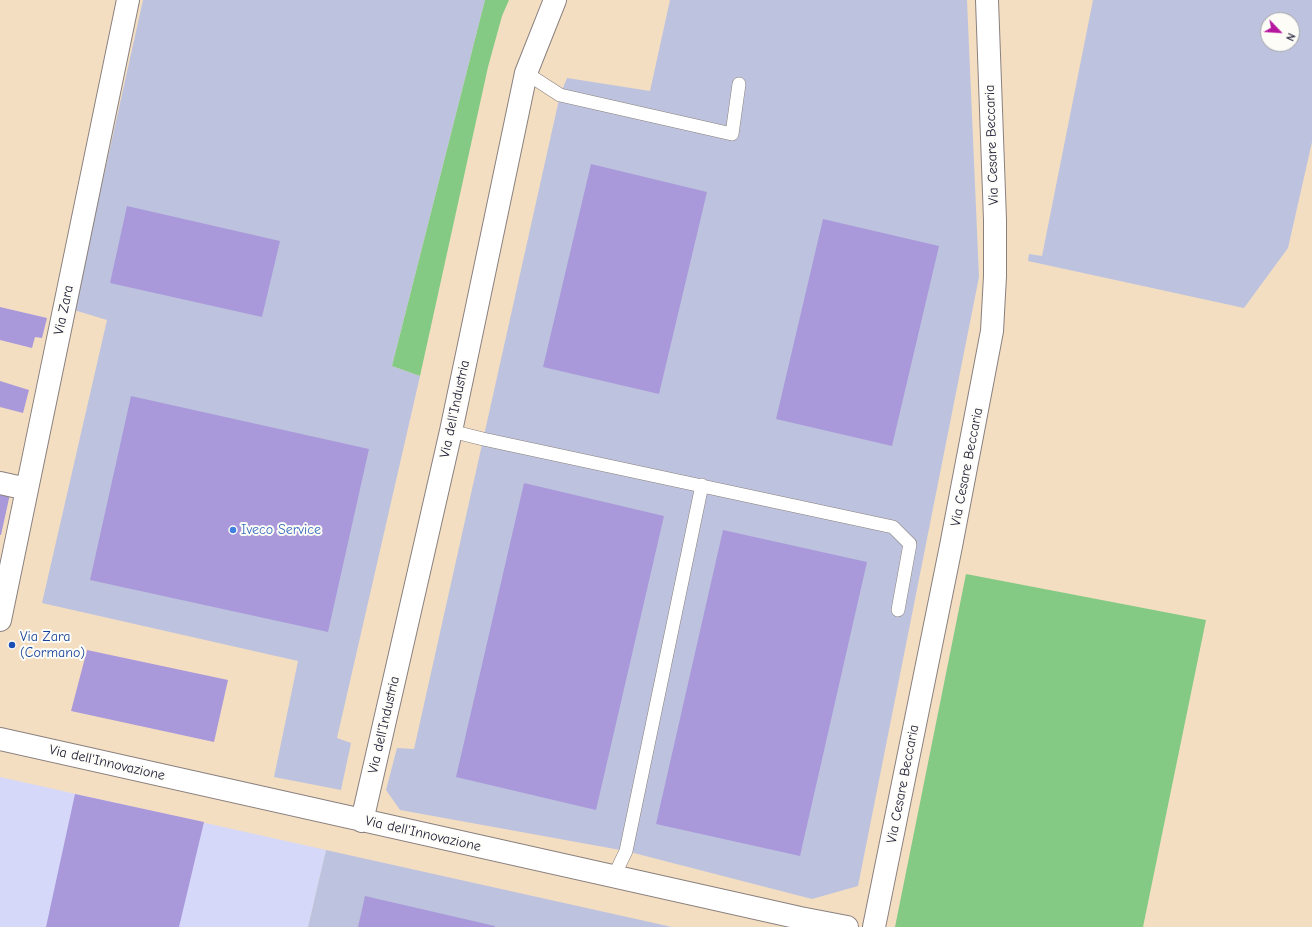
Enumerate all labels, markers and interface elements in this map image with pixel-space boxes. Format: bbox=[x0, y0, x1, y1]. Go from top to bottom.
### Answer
north arrow bbox=[1260, 12, 1300, 52]
text: N bbox=[1283, 31, 1298, 43]
street label: Via Cesare Beccaria bbox=[982, 84, 1002, 206]
street label: Via Zara bbox=[51, 284, 77, 336]
street label: Via dell'Industria bbox=[436, 359, 474, 459]
street label: Via Cesare Beccaria bbox=[947, 406, 987, 528]
place label: Iveco Service bbox=[241, 522, 321, 538]
marker: Iveco Service bbox=[228, 525, 238, 535]
place label: Via Zara (Cormano) bbox=[20, 629, 85, 662]
marker: Via Zara (Cormano) bbox=[7, 640, 17, 650]
street label: Via dell'Industria bbox=[365, 675, 403, 775]
street label: Via Cesare Beccaria bbox=[883, 723, 923, 845]
street label: Via dell'Innovazione bbox=[47, 742, 167, 784]
street label: Via dell'Innovazione bbox=[363, 813, 483, 855]

